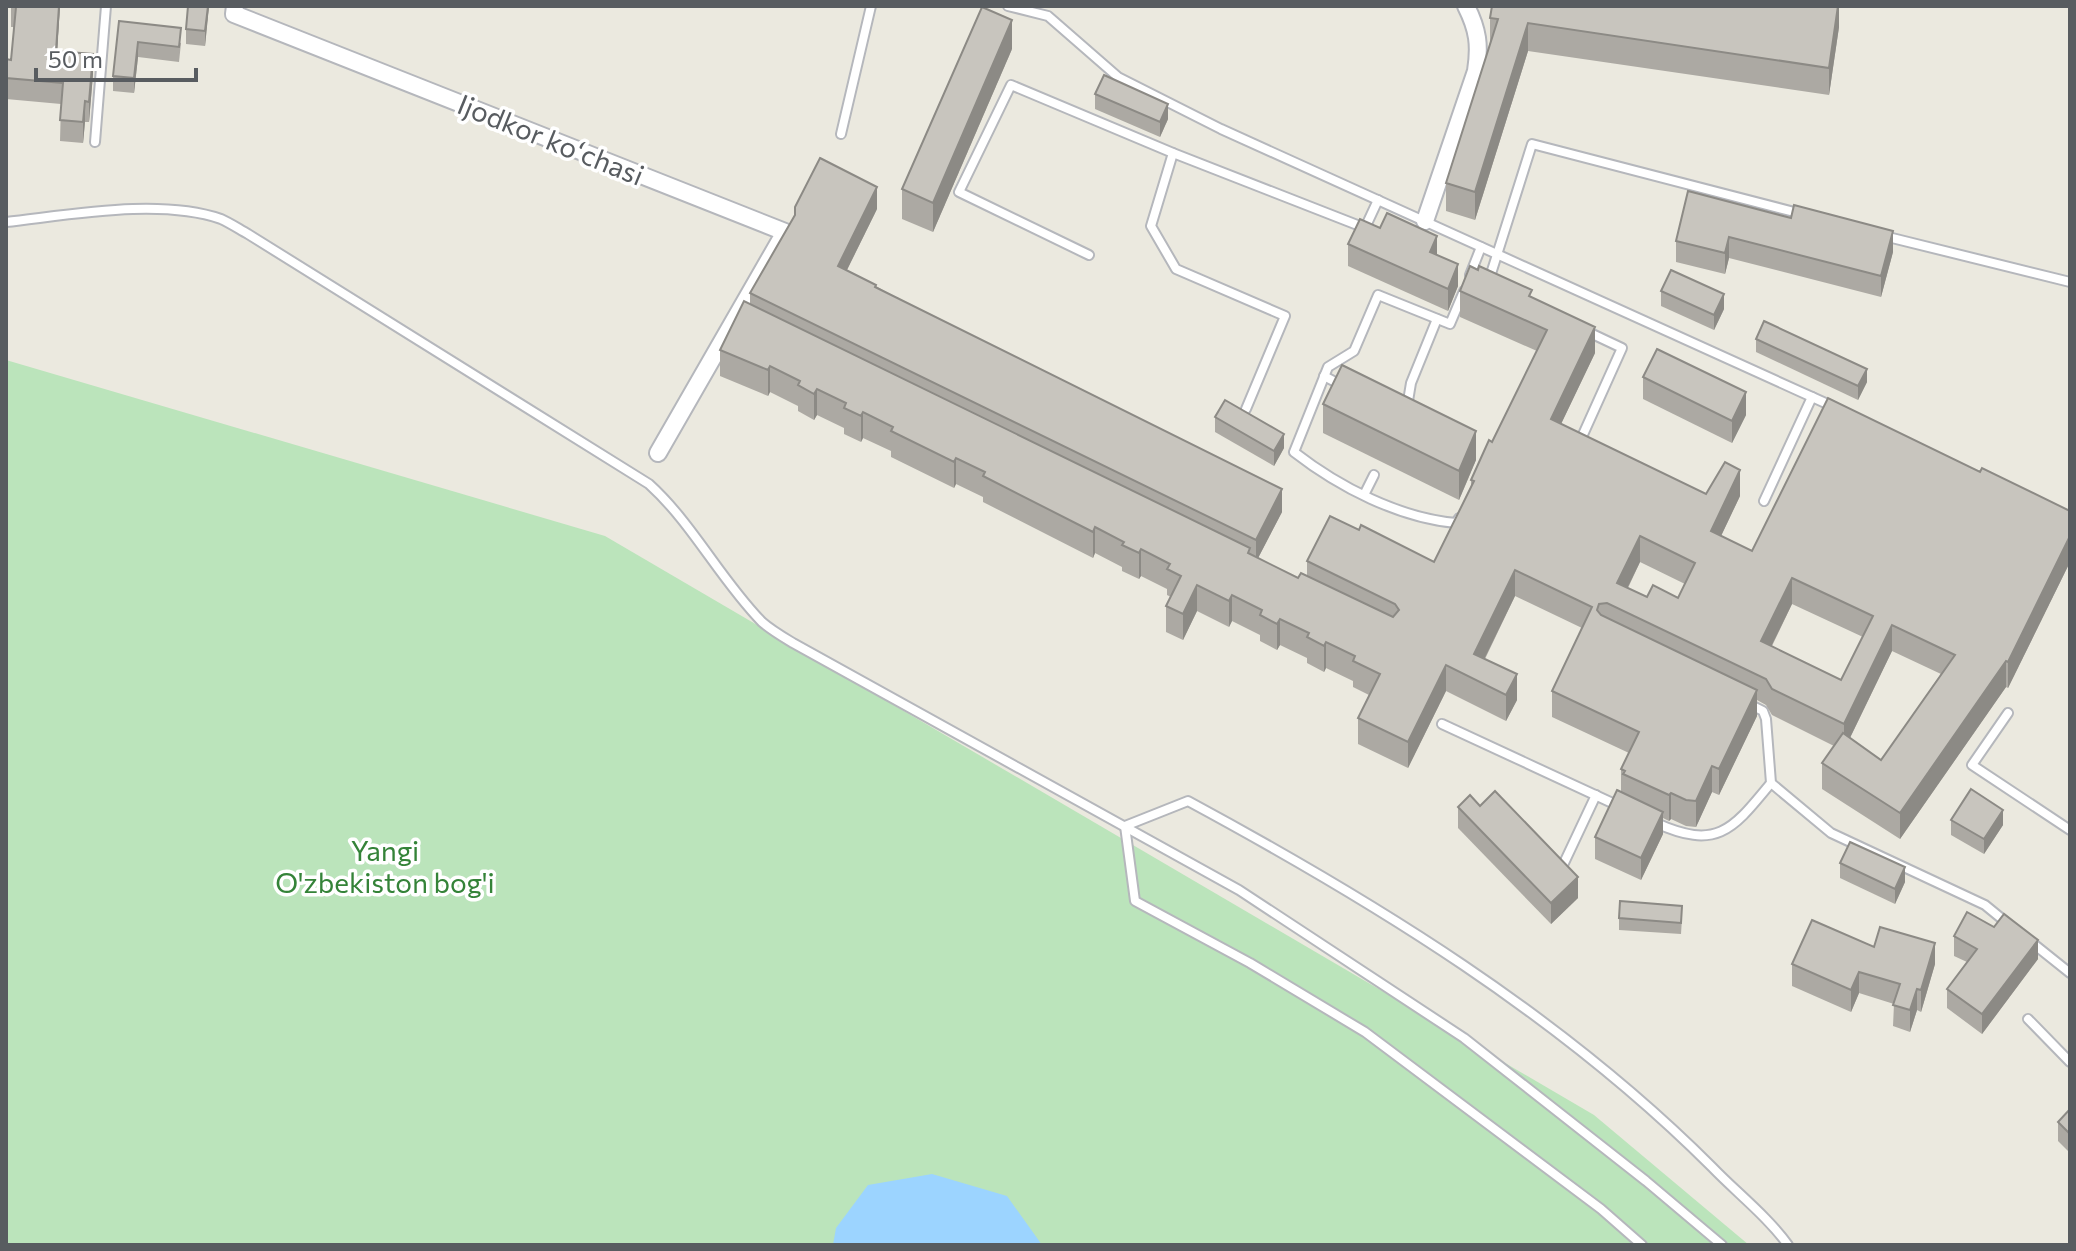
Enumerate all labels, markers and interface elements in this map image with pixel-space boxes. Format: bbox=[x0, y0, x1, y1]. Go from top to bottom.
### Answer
scale bar bbox=[36, 32, 196, 82]
text: 50 m bbox=[48, 44, 103, 73]
street label: Ijodkor koʻchasi bbox=[453, 86, 649, 192]
park label: Yangi O'zbekiston bog'i bbox=[275, 833, 495, 899]

